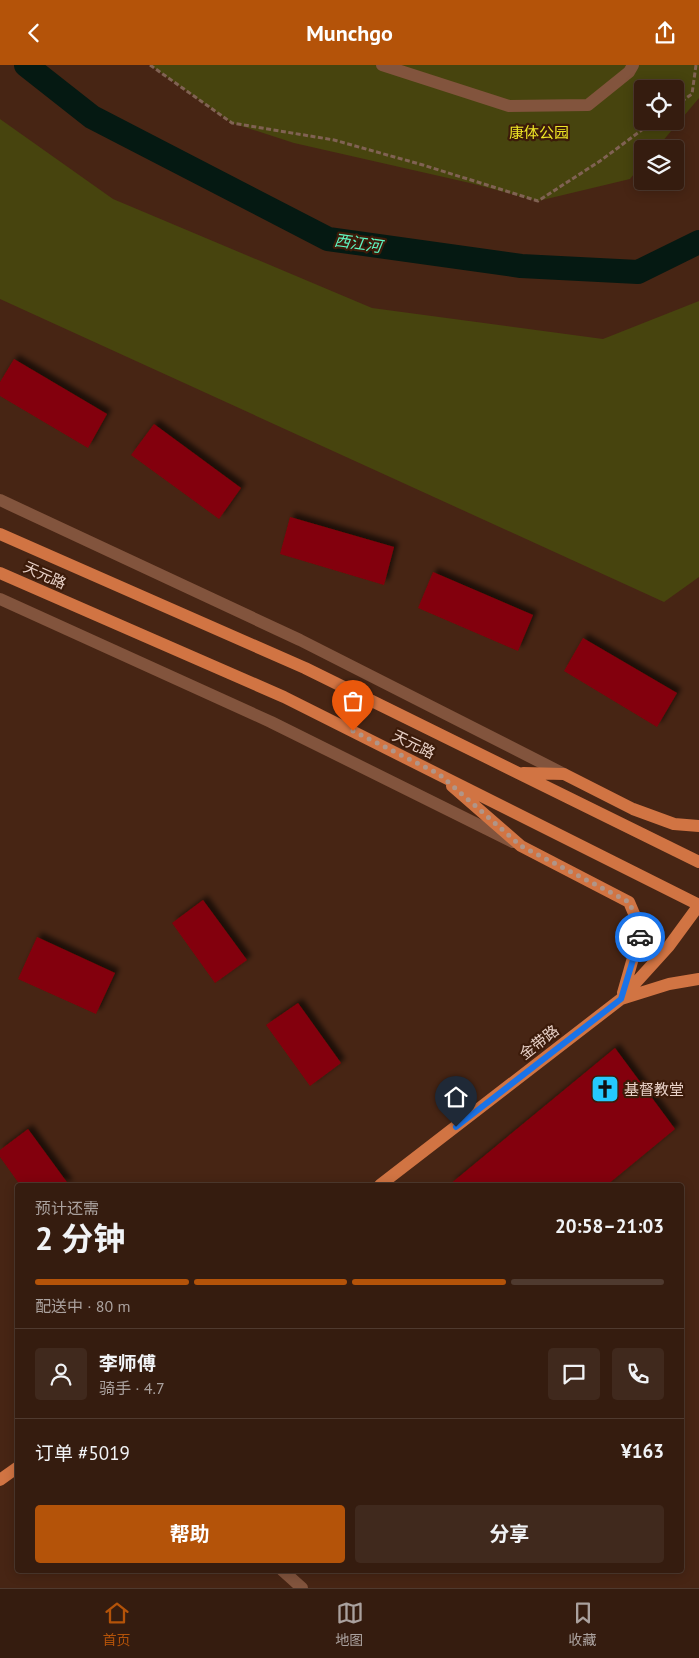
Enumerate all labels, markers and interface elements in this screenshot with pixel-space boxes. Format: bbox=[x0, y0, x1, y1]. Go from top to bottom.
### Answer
icon: back bbox=[20, 19, 48, 47]
text: Munchgo bbox=[306, 19, 393, 47]
icon: share bbox=[651, 19, 679, 47]
map controls bbox=[634, 80, 684, 190]
button: locate bbox=[634, 80, 684, 130]
park label: 康体公园 bbox=[509, 123, 569, 142]
button: layers bbox=[634, 140, 684, 190]
water label: 西江河 bbox=[333, 230, 386, 257]
street label: 天元路 bbox=[21, 557, 69, 593]
pin bbox=[332, 680, 374, 731]
icon: bag bbox=[339, 687, 367, 715]
street label: 天元路 bbox=[390, 726, 438, 762]
courier bbox=[615, 912, 665, 962]
icon: car bbox=[626, 923, 654, 951]
street label: 金带路 bbox=[515, 1021, 563, 1063]
church icon: 基督教堂 bbox=[590, 1074, 620, 1104]
pin bbox=[435, 1076, 477, 1127]
place label: 基督教堂 bbox=[624, 1080, 684, 1099]
icon: home bbox=[442, 1083, 470, 1111]
text: 预计还需 bbox=[35, 1198, 99, 1218]
text: 20:58–21:03 bbox=[555, 1214, 664, 1238]
text: 2 分钟 bbox=[35, 1217, 125, 1259]
text: 配送中 · 80 m bbox=[35, 1296, 131, 1316]
button: person bbox=[35, 1348, 87, 1400]
button: chat bbox=[548, 1348, 600, 1400]
button: phone bbox=[612, 1348, 664, 1400]
text: 李师傅 bbox=[99, 1351, 156, 1375]
text: 骑手 · 4.7 bbox=[99, 1378, 165, 1398]
text: ¥163 bbox=[621, 1439, 664, 1463]
text: 订单 #5019 bbox=[35, 1441, 130, 1465]
button: 帮助 bbox=[35, 1505, 345, 1563]
button: 分享 bbox=[355, 1505, 664, 1563]
tab: 首页 bbox=[103, 1599, 131, 1649]
tab: 地图 bbox=[336, 1599, 364, 1649]
tab: 收藏 bbox=[569, 1599, 597, 1649]

